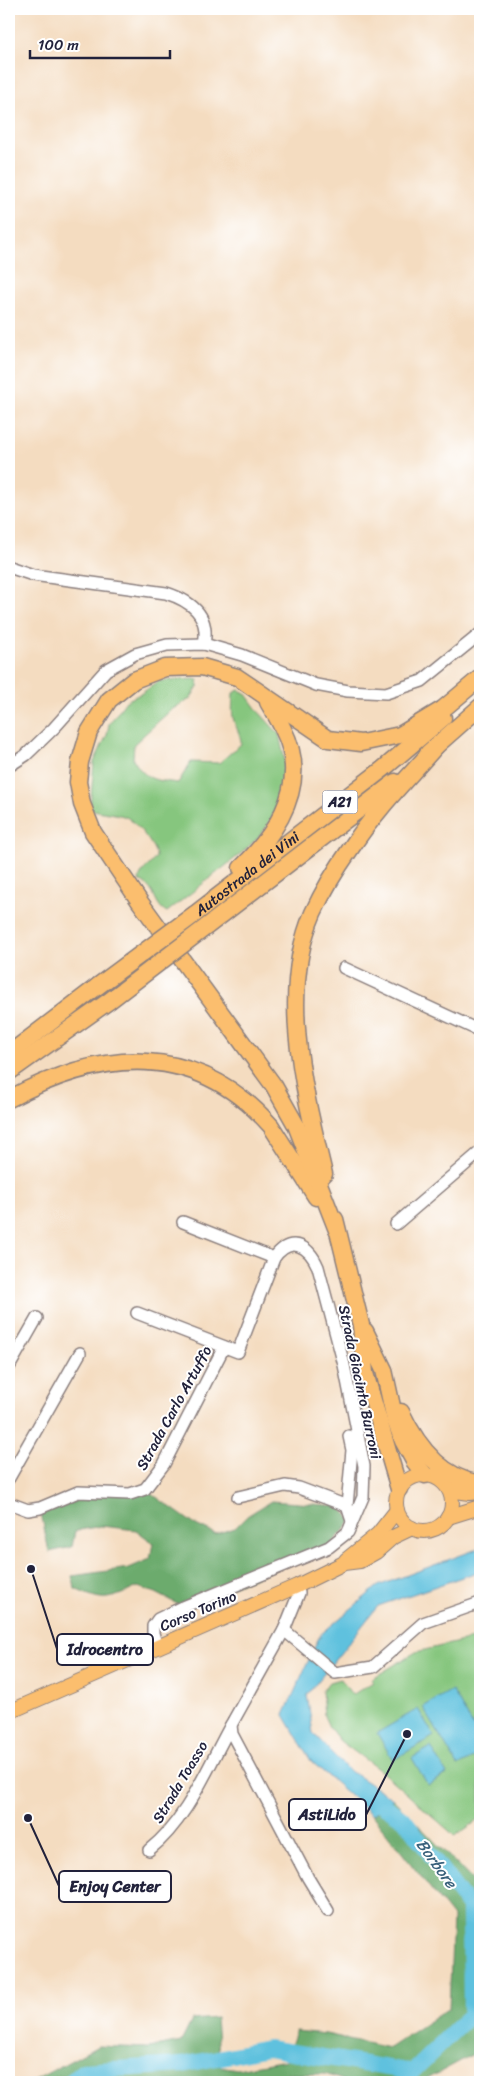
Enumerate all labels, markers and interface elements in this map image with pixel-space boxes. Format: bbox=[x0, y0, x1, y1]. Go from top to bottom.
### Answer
scale bar bbox=[30, 28, 170, 60]
text: 100 m bbox=[38, 32, 79, 58]
road number: A21 bbox=[322, 790, 358, 814]
street label: Autostrada dei Vini bbox=[188, 824, 306, 923]
street label: Strada Giacinto Burroni bbox=[331, 1303, 389, 1462]
street label: Strada Carlo Artuffo bbox=[129, 1340, 219, 1475]
street label: Corso Torino bbox=[155, 1583, 241, 1639]
callout: Idrocentro bbox=[57, 1634, 153, 1665]
text: Idrocentro bbox=[66, 1635, 143, 1664]
street label: Strada Toasso bbox=[145, 1735, 215, 1828]
callout: AstiLido bbox=[289, 1799, 366, 1830]
text: AstiLido bbox=[297, 1800, 356, 1829]
water label: Borbore bbox=[408, 1832, 466, 1896]
callout: Enjoy Center bbox=[59, 1871, 171, 1902]
text: Enjoy Center bbox=[69, 1872, 162, 1901]

